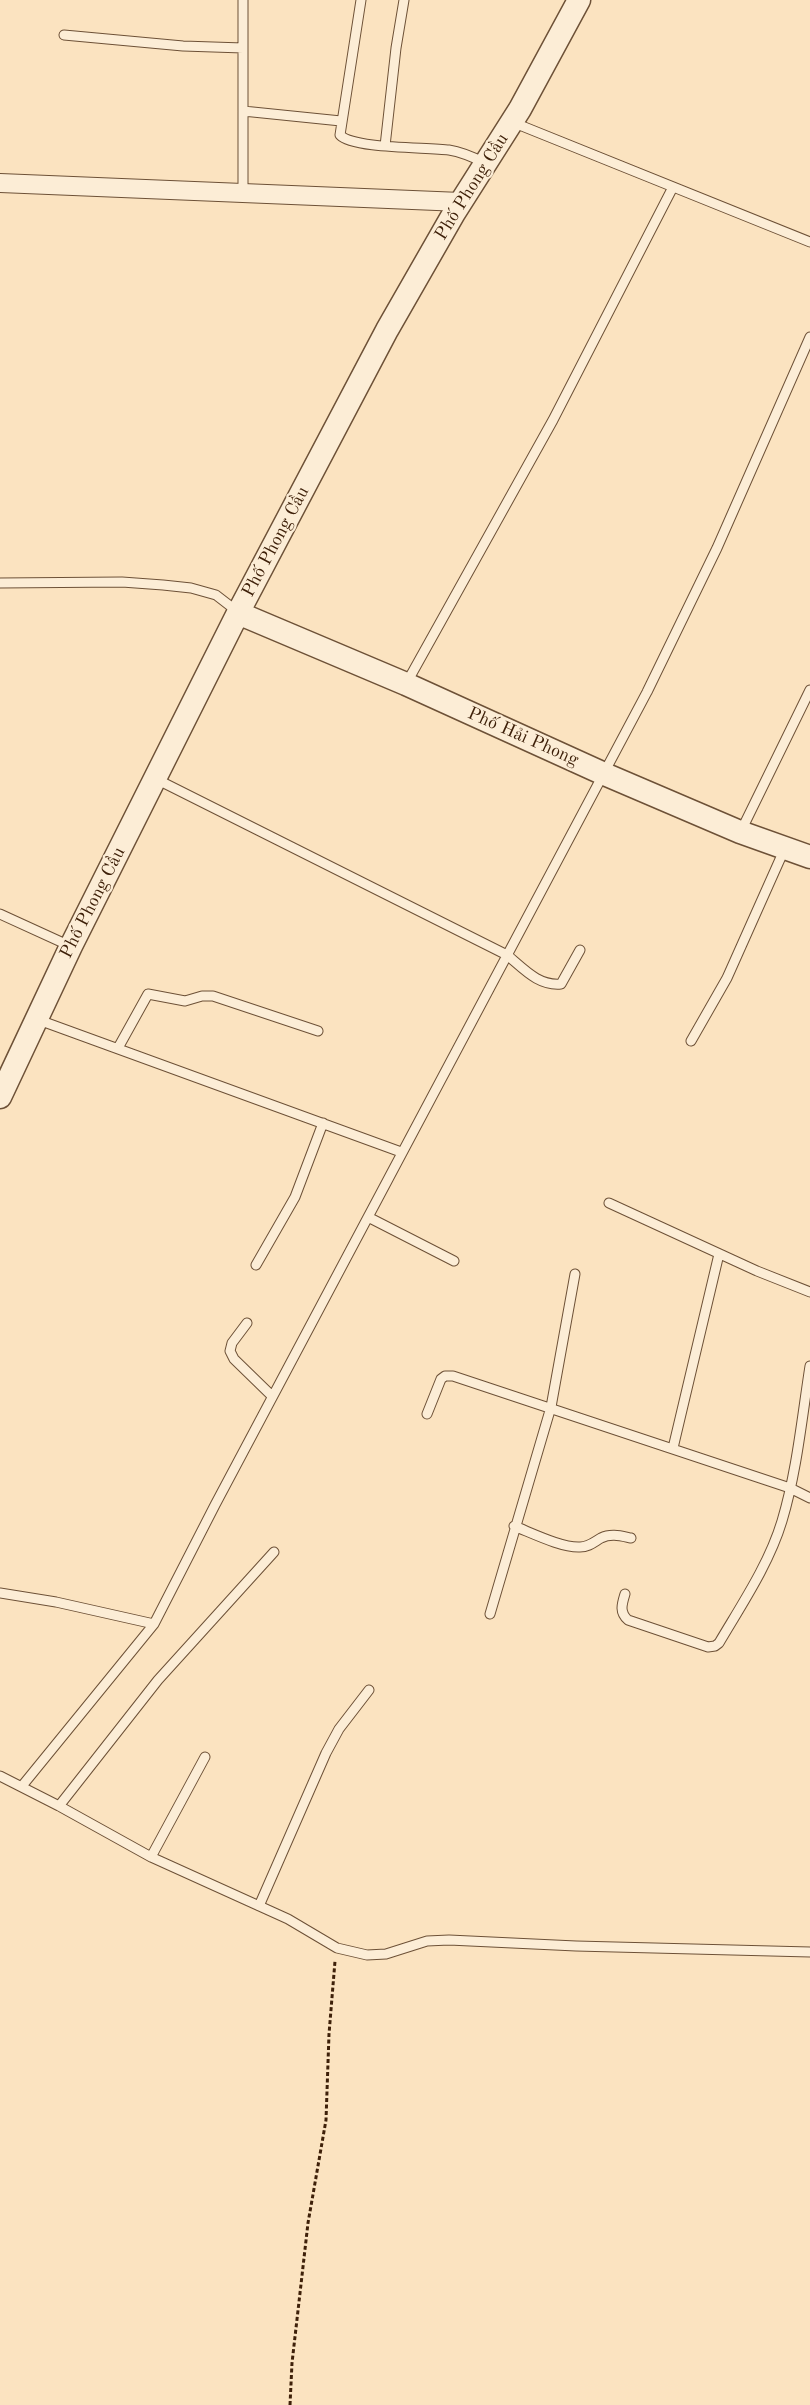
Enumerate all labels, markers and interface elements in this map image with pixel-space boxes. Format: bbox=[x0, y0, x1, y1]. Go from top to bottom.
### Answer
street label: Phố Phong Cầu bbox=[431, 130, 513, 244]
street label: Phố Phong Cầu bbox=[238, 483, 314, 601]
street label: Phố Hải Phong bbox=[464, 703, 582, 771]
street label: Phố Phong Cầu bbox=[56, 844, 130, 962]

